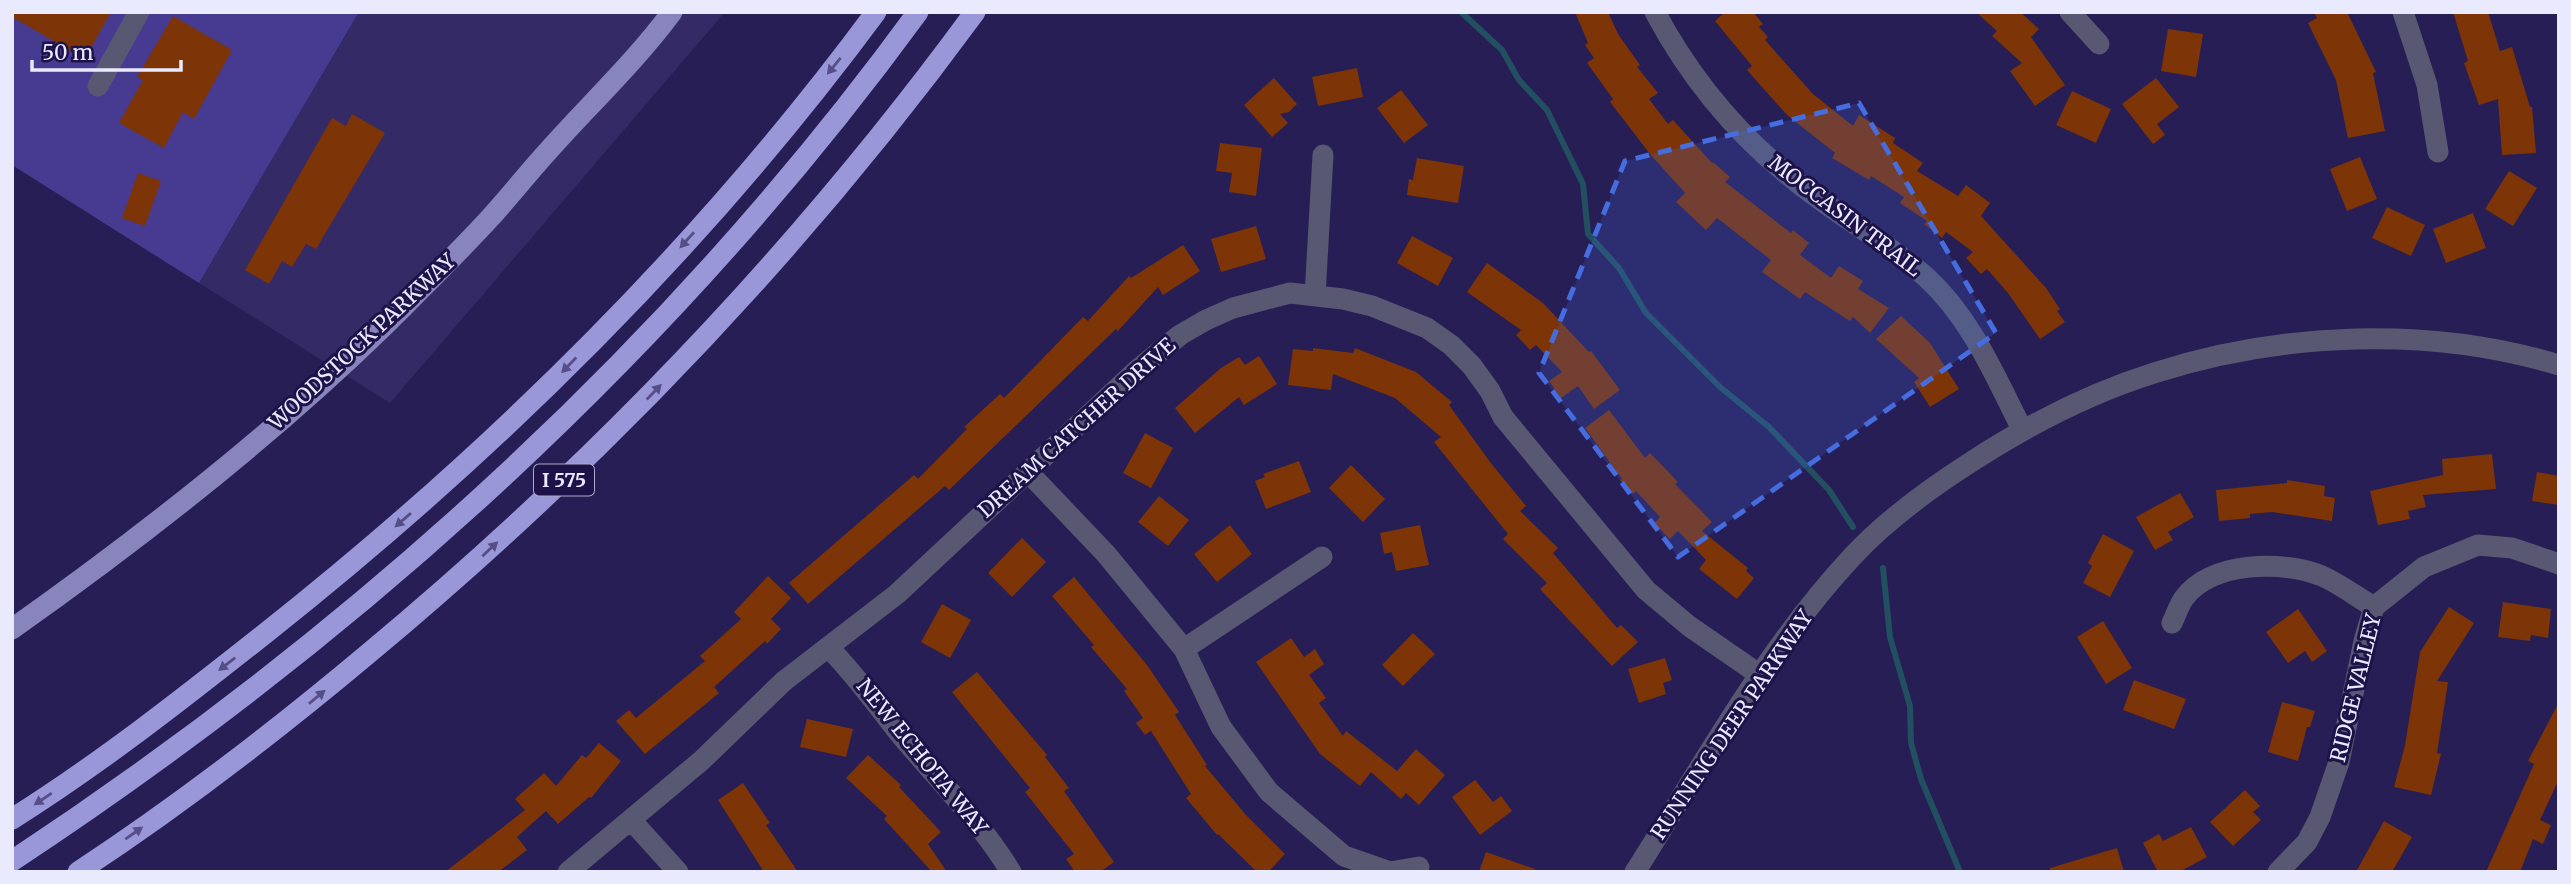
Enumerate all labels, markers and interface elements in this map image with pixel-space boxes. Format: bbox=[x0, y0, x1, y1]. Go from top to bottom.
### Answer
scale bar bbox=[32, 28, 180, 72]
text: 50 m bbox=[42, 39, 93, 66]
one-way arrow bbox=[826, 57, 841, 75]
street label: MOCCASIN TRAIL bbox=[1763, 149, 1927, 282]
one-way arrow bbox=[680, 231, 696, 248]
street label: WOODSTOCK PARKWAY bbox=[262, 247, 461, 436]
street label: DREAM CATCHER DRIVE bbox=[972, 331, 1182, 523]
one-way arrow bbox=[561, 356, 577, 373]
one-way arrow bbox=[645, 384, 661, 401]
road number: I 575 bbox=[534, 464, 594, 495]
one-way arrow bbox=[395, 512, 412, 528]
one-way arrow bbox=[481, 542, 498, 558]
street label: RUNNING DEER PARKWAY bbox=[1645, 604, 1819, 845]
street label: RIDGE VALLEY bbox=[2324, 611, 2387, 765]
one-way arrow bbox=[218, 657, 236, 672]
street label: NEW ECHOTA WAY bbox=[851, 673, 994, 841]
one-way arrow bbox=[308, 690, 325, 705]
one-way arrow bbox=[34, 792, 52, 806]
one-way arrow bbox=[125, 826, 143, 840]

